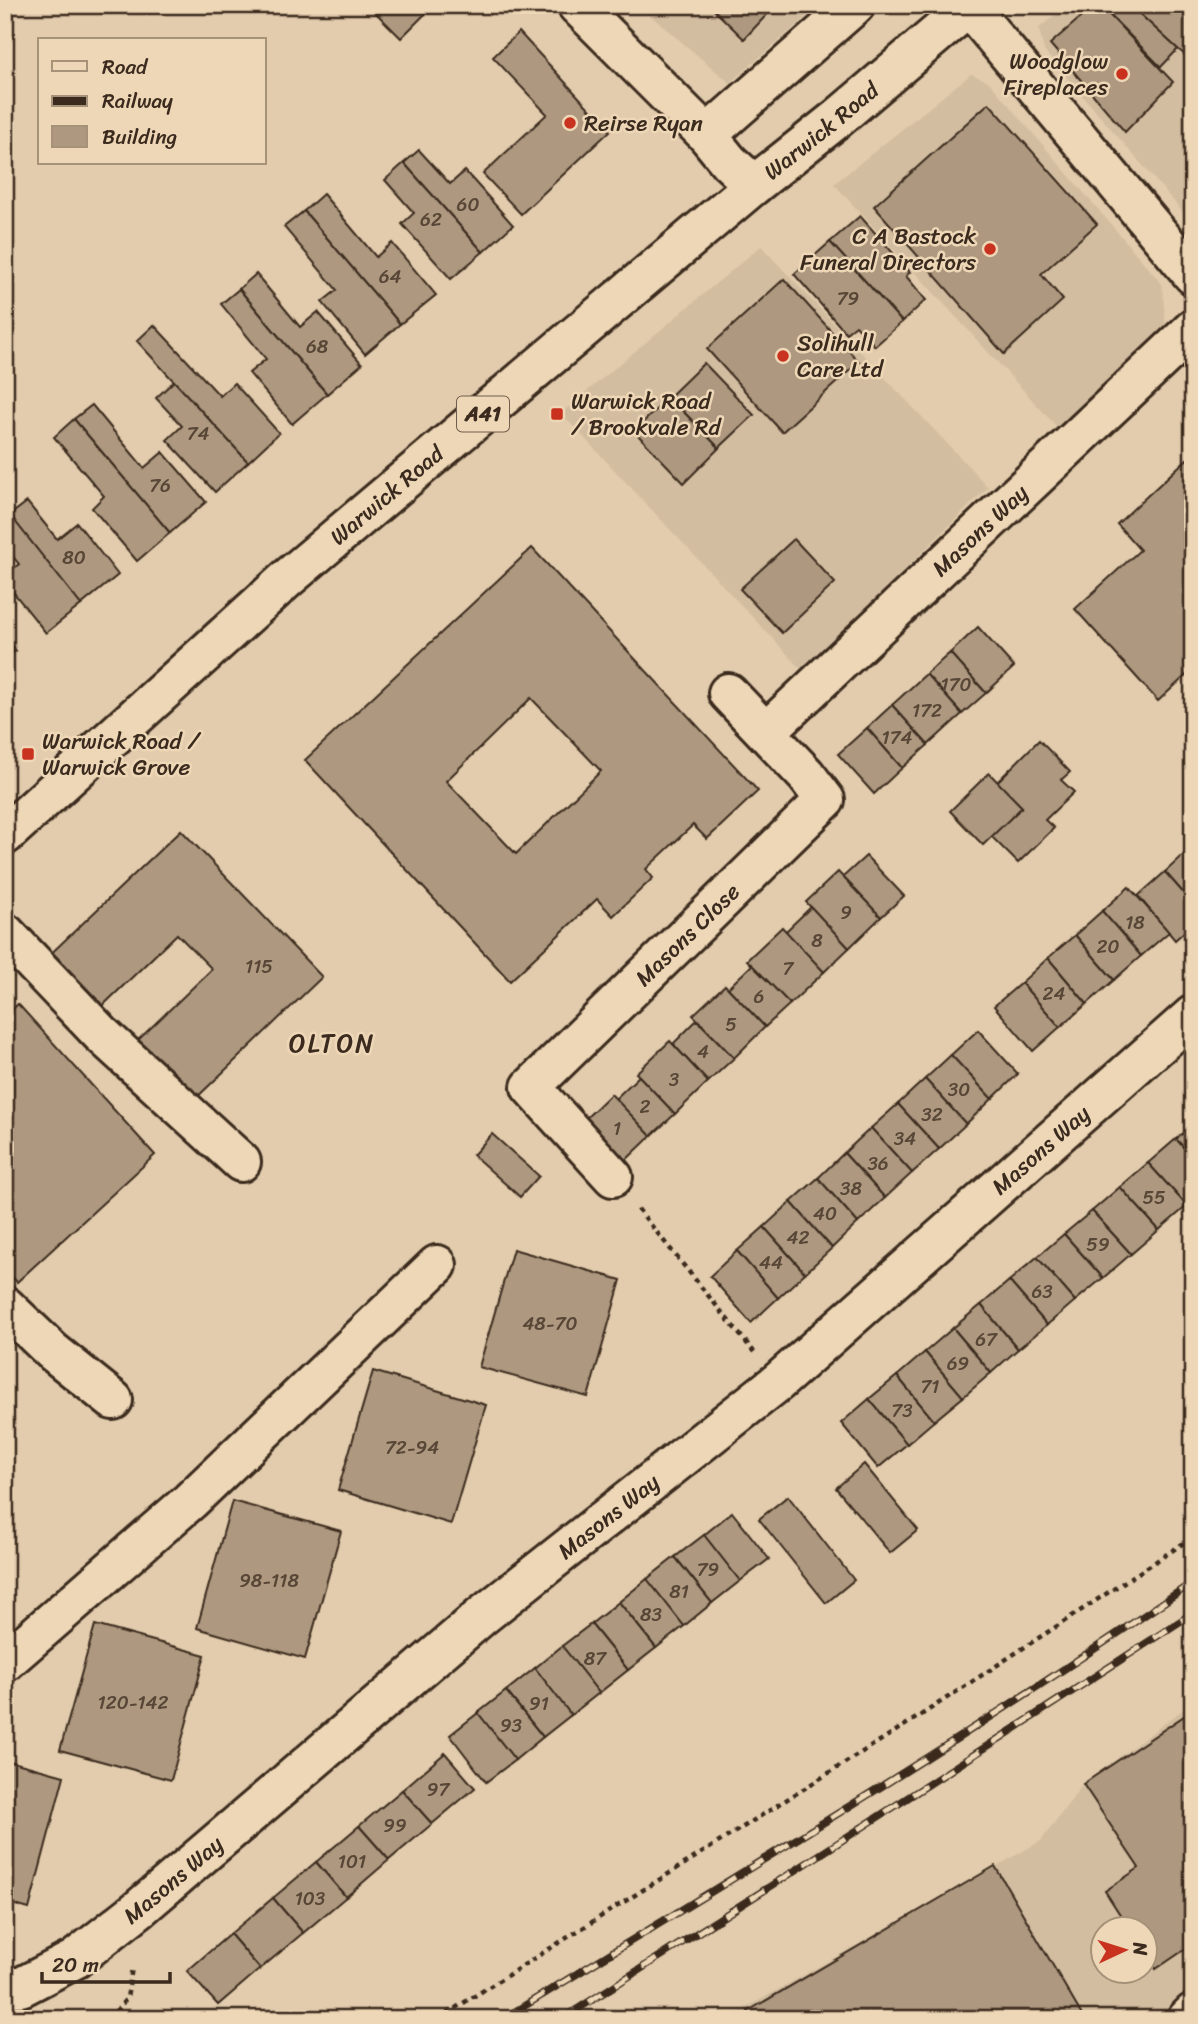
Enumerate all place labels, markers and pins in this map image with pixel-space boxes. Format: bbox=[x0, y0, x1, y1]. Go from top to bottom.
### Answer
place label: Woodglow Fireplaces bbox=[1004, 41, 1109, 108]
marker: Woodglow Fireplaces bbox=[1114, 66, 1130, 82]
place label: Reirse Ryan bbox=[584, 103, 703, 144]
marker: Reirse Ryan bbox=[562, 115, 578, 131]
place label: C A Bastock Funeral Directors bbox=[800, 216, 977, 283]
marker: C A Bastock Funeral Directors bbox=[982, 241, 998, 257]
place label: Solihull Care Ltd bbox=[797, 323, 885, 390]
marker: Solihull Care Ltd bbox=[775, 348, 791, 364]
place label: Warwick Road / Brookvale Rd bbox=[571, 381, 722, 448]
marker: Warwick Road / Brookvale Rd bbox=[549, 406, 565, 422]
place label: Warwick Road / Warwick Grove bbox=[42, 721, 202, 788]
marker: Warwick Road / Warwick Grove bbox=[20, 746, 36, 762]

